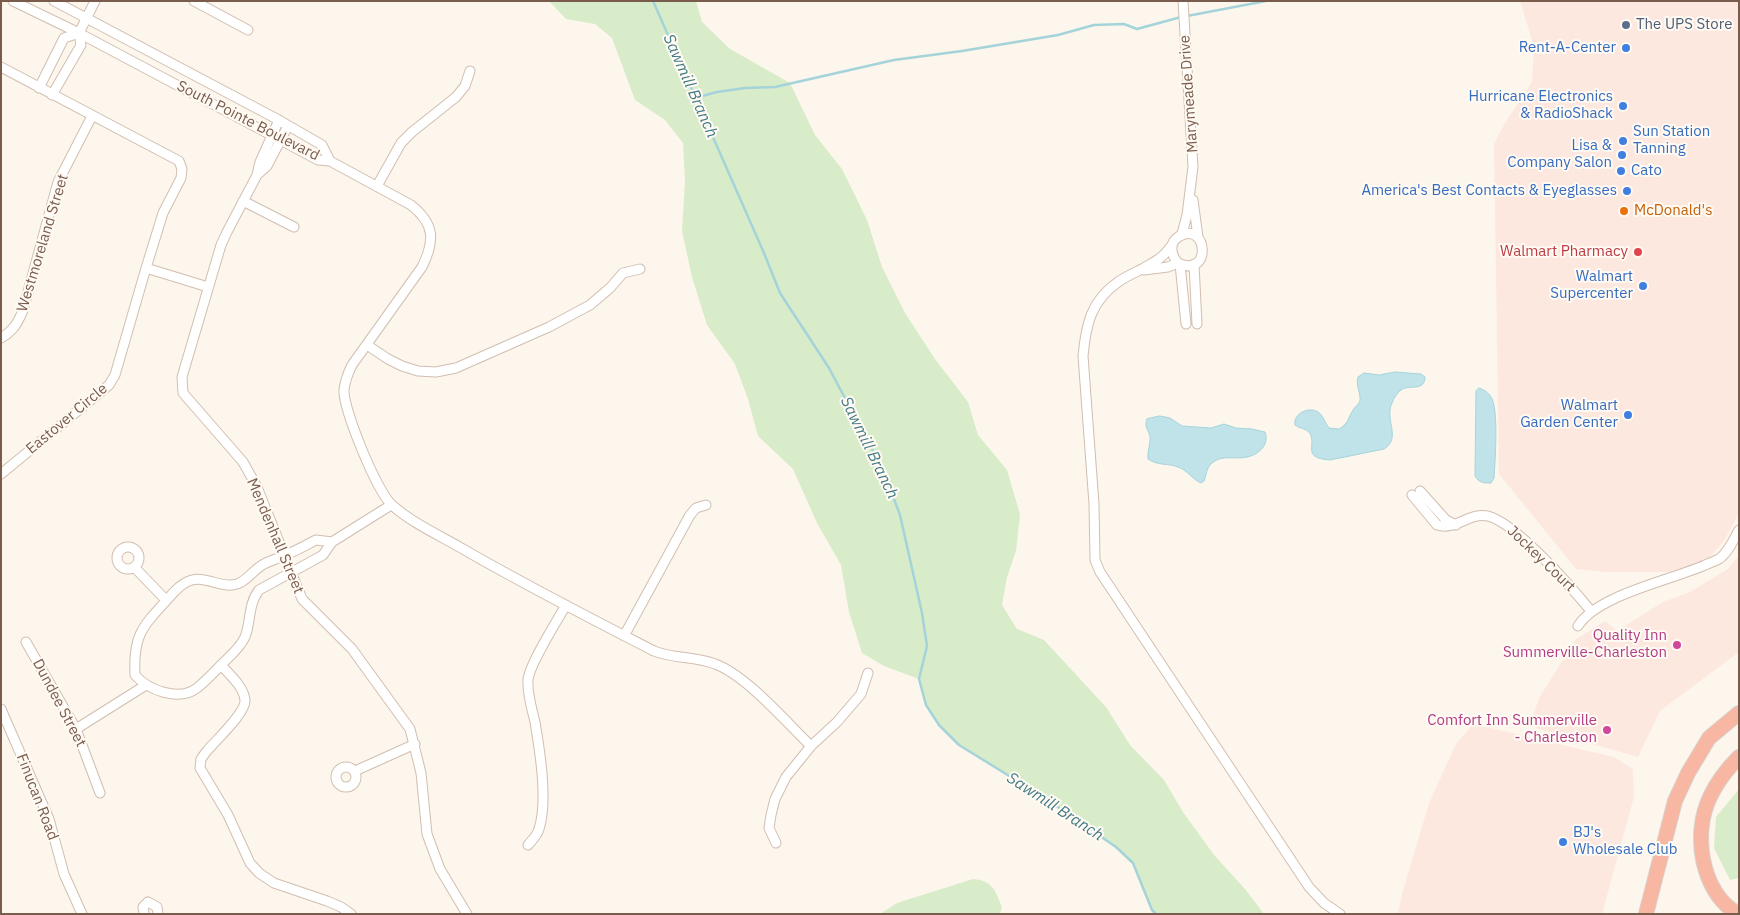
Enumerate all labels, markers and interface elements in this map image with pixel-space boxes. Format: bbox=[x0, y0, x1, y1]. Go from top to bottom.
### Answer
place label: The UPS Store bbox=[1636, 16, 1732, 34]
marker: The UPS Store bbox=[1620, 19, 1632, 31]
water label: Sawmill Branch bbox=[659, 31, 721, 141]
street label: Marymeade Drive bbox=[1176, 35, 1202, 153]
place label: Rent-A-Center bbox=[1519, 39, 1616, 57]
marker: Rent-A-Center bbox=[1620, 42, 1632, 54]
street label: South Pointe Boulevard bbox=[174, 77, 322, 165]
place label: Hurricane Electronics & RadioShack bbox=[1468, 88, 1613, 123]
marker: Hurricane Electronics & RadioShack bbox=[1617, 100, 1629, 112]
place label: Sun Station Tanning bbox=[1633, 123, 1710, 158]
marker: Sun Station Tanning bbox=[1617, 135, 1629, 147]
place label: Lisa & Company Salon bbox=[1507, 137, 1612, 172]
marker: Lisa & Company Salon bbox=[1616, 149, 1628, 161]
place label: Cato bbox=[1631, 162, 1662, 180]
marker: Cato bbox=[1615, 165, 1627, 177]
street label: Westmoreland Street bbox=[13, 172, 73, 314]
place label: America's Best Contacts & Eyeglasses bbox=[1361, 182, 1617, 200]
marker: America's Best Contacts & Eyeglasses bbox=[1621, 185, 1633, 197]
place label: McDonald's bbox=[1634, 202, 1712, 220]
marker: McDonald's bbox=[1618, 205, 1630, 217]
place label: Walmart Pharmacy bbox=[1500, 243, 1628, 261]
marker: Walmart Pharmacy bbox=[1632, 246, 1644, 258]
place label: Walmart Supercenter bbox=[1550, 268, 1633, 303]
marker: Walmart Supercenter bbox=[1637, 280, 1649, 292]
street label: Eastover Circle bbox=[23, 380, 111, 458]
water label: Sawmill Branch bbox=[836, 394, 902, 502]
place label: Walmart Garden Center bbox=[1520, 397, 1618, 432]
marker: Walmart Garden Center bbox=[1622, 409, 1634, 421]
street label: Mendenhall Street bbox=[243, 476, 307, 596]
street label: Jockey Court bbox=[1503, 522, 1579, 596]
place label: Quality Inn Summerville-Charleston bbox=[1503, 627, 1667, 662]
marker: Quality Inn Summerville-Charleston bbox=[1671, 639, 1683, 651]
street label: Dundee Street bbox=[28, 656, 90, 750]
place label: Comfort Inn Summerville - Charleston bbox=[1427, 712, 1597, 747]
marker: Comfort Inn Summerville - Charleston bbox=[1601, 724, 1613, 736]
street label: Finucan Road bbox=[12, 751, 62, 843]
water label: Sawmill Branch bbox=[1003, 769, 1107, 845]
place label: BJ's Wholesale Club bbox=[1573, 824, 1677, 859]
marker: BJ's Wholesale Club bbox=[1557, 836, 1569, 848]

